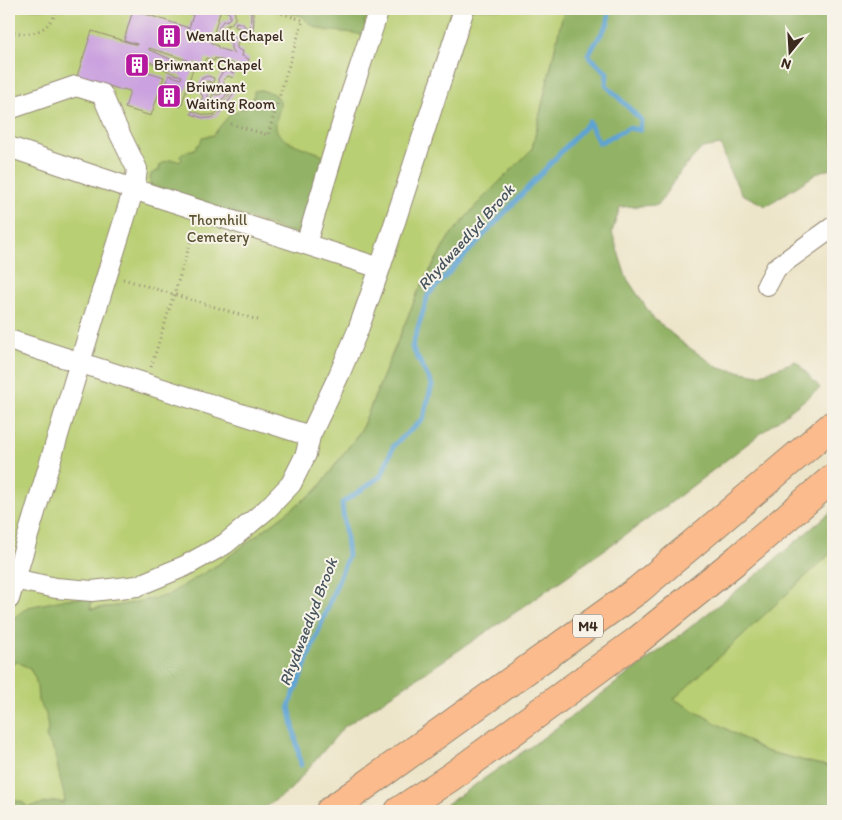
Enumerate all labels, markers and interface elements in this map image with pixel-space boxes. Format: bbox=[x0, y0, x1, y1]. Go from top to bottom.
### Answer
building icon: Wenallt Chapel bbox=[156, 23, 182, 49]
place label: Wenallt Chapel bbox=[186, 27, 284, 45]
north arrow bbox=[764, 28, 814, 78]
building icon: Briwnant Chapel bbox=[124, 52, 150, 78]
text: N bbox=[779, 54, 793, 73]
place label: Briwnant Chapel bbox=[154, 56, 263, 74]
place label: Briwnant Waiting Room bbox=[186, 78, 276, 113]
building icon: Briwnant Waiting Room bbox=[156, 83, 182, 109]
water label: Rhydwaedlyd Brook bbox=[414, 180, 519, 294]
park label: Thornhill Cemetery bbox=[187, 211, 249, 246]
water label: Rhydwaedlyd Brook bbox=[275, 555, 341, 689]
road number: M4 bbox=[573, 614, 603, 638]

